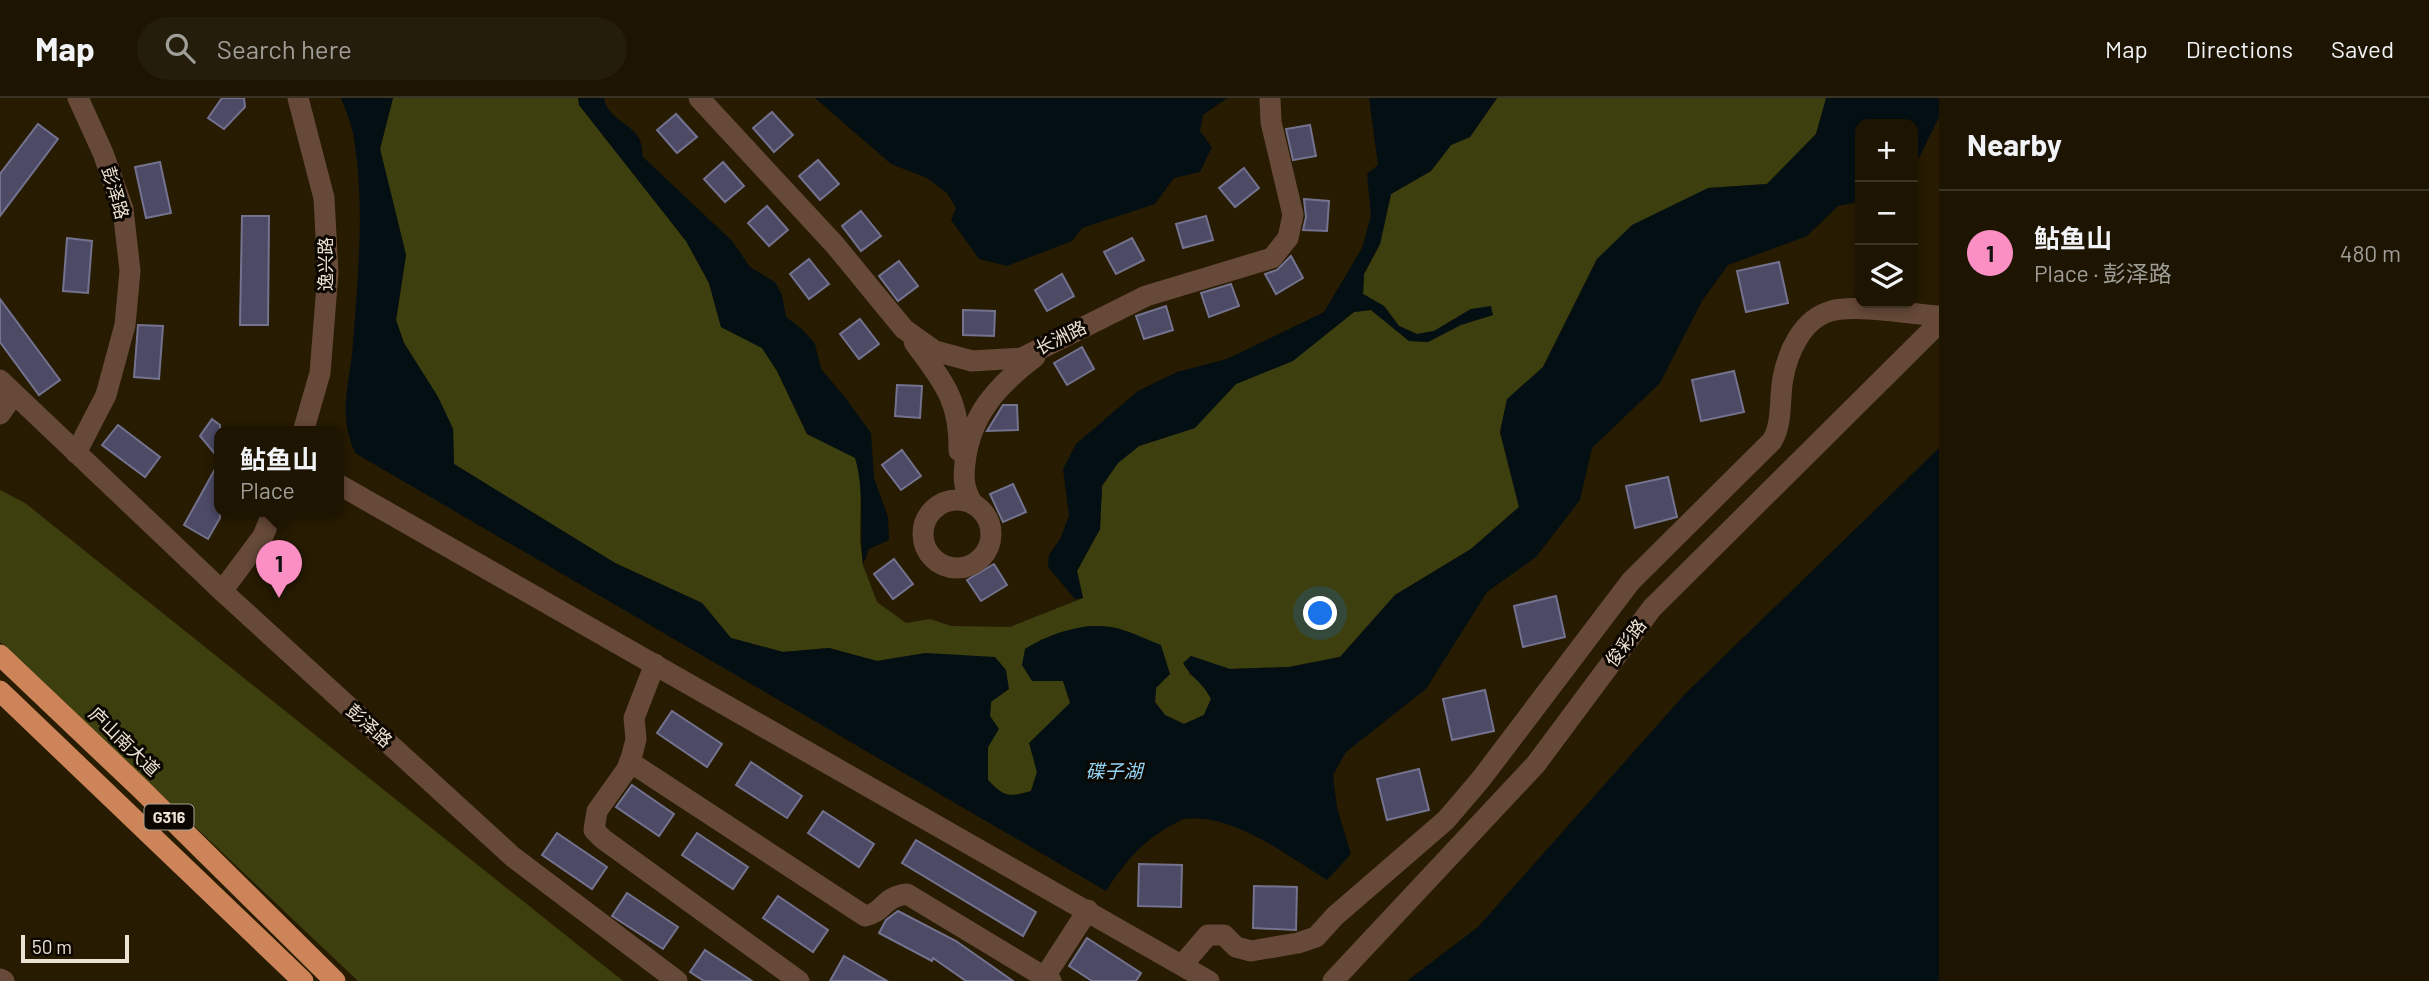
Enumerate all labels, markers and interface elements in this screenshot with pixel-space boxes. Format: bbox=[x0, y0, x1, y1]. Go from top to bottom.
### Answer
search box bbox=[137, 17, 627, 80]
text: Map bbox=[35, 28, 95, 68]
icon: search bbox=[161, 29, 199, 67]
text: Search here bbox=[217, 33, 352, 64]
text: Map bbox=[2105, 34, 2148, 63]
text: Directions bbox=[2186, 34, 2293, 63]
text: Saved bbox=[2331, 34, 2394, 63]
map controls bbox=[1855, 119, 1918, 308]
button: + bbox=[1855, 119, 1918, 182]
text: Nearby bbox=[1967, 126, 2062, 162]
street label: 彭泽路 bbox=[98, 164, 134, 222]
button: − bbox=[1855, 182, 1918, 245]
text: 鲇鱼山 bbox=[2034, 222, 2112, 253]
street label: 逸兴路 bbox=[314, 237, 336, 291]
text: 1 bbox=[1986, 239, 1994, 267]
text: 480 m bbox=[2340, 239, 2401, 267]
button: layers bbox=[1855, 245, 1918, 308]
text: Place · 彭泽路 bbox=[2034, 259, 2172, 287]
street label: 长洲路 bbox=[1031, 315, 1090, 359]
popup bbox=[214, 426, 344, 517]
text: 鲇鱼山 bbox=[240, 443, 318, 474]
text: Place bbox=[240, 476, 295, 504]
pin: 1 bbox=[256, 540, 302, 598]
your location bbox=[1303, 596, 1337, 630]
street label: 俊彩路 bbox=[1600, 614, 1650, 671]
street label: 彭泽路 bbox=[342, 699, 397, 751]
street label: 庐山南大道 bbox=[85, 702, 165, 780]
water label: 碟子湖 bbox=[1085, 759, 1145, 782]
road number: G316 bbox=[144, 804, 194, 830]
scale bar bbox=[21, 932, 130, 964]
text: 50 m bbox=[32, 935, 72, 958]

